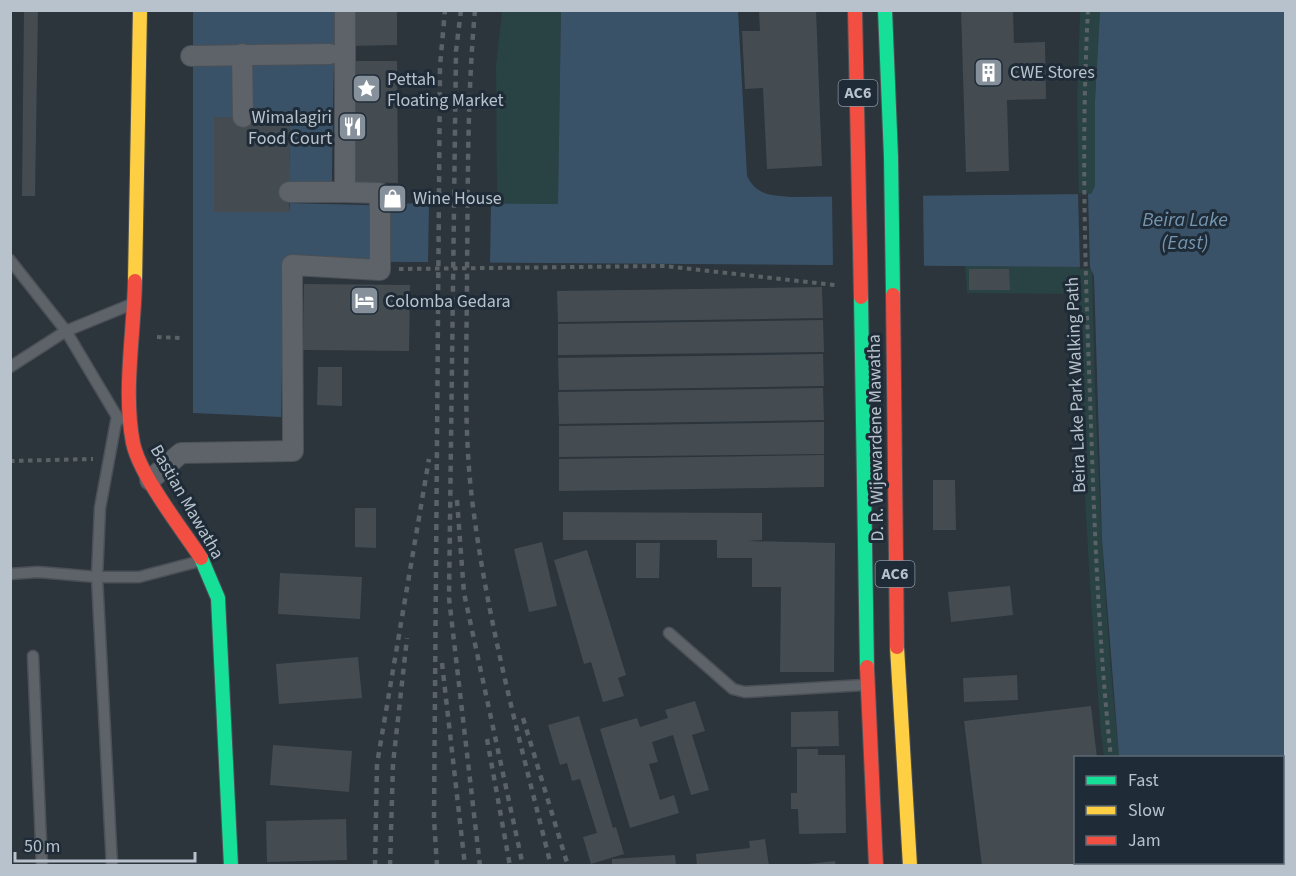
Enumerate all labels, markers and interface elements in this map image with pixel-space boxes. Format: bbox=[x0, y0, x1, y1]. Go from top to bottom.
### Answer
building icon: CWE Stores bbox=[973, 56, 1005, 88]
place label: CWE Stores bbox=[1010, 60, 1095, 85]
place label: Pettah Floating Market bbox=[387, 67, 504, 113]
place icon: Pettah Floating Market bbox=[350, 73, 382, 105]
road number: AC6 bbox=[838, 80, 878, 106]
place label: Wimalagiri Food Court bbox=[248, 105, 332, 151]
restaurant icon: Wimalagiri Food Court bbox=[337, 111, 369, 143]
shop icon: Wine House bbox=[376, 182, 408, 214]
place label: Wine House bbox=[413, 186, 502, 211]
water label: Beira Lake (East) bbox=[1142, 206, 1228, 257]
street label: Beira Lake Park Walking Path bbox=[1060, 277, 1092, 493]
hotel icon: Colomba Gedara bbox=[348, 285, 380, 317]
place label: Colomba Gedara bbox=[385, 289, 511, 314]
street label: D. R. Wijewardene Mawatha bbox=[862, 334, 890, 542]
street label: Bastian Mawatha bbox=[144, 440, 230, 564]
road number: AC6 bbox=[876, 561, 914, 587]
legend bbox=[1074, 756, 1284, 864]
text: Fast bbox=[1128, 768, 1159, 793]
text: Slow bbox=[1128, 798, 1165, 823]
scale bar bbox=[15, 825, 195, 863]
text: Jam bbox=[1128, 828, 1161, 853]
text: 50 m bbox=[24, 834, 60, 859]

